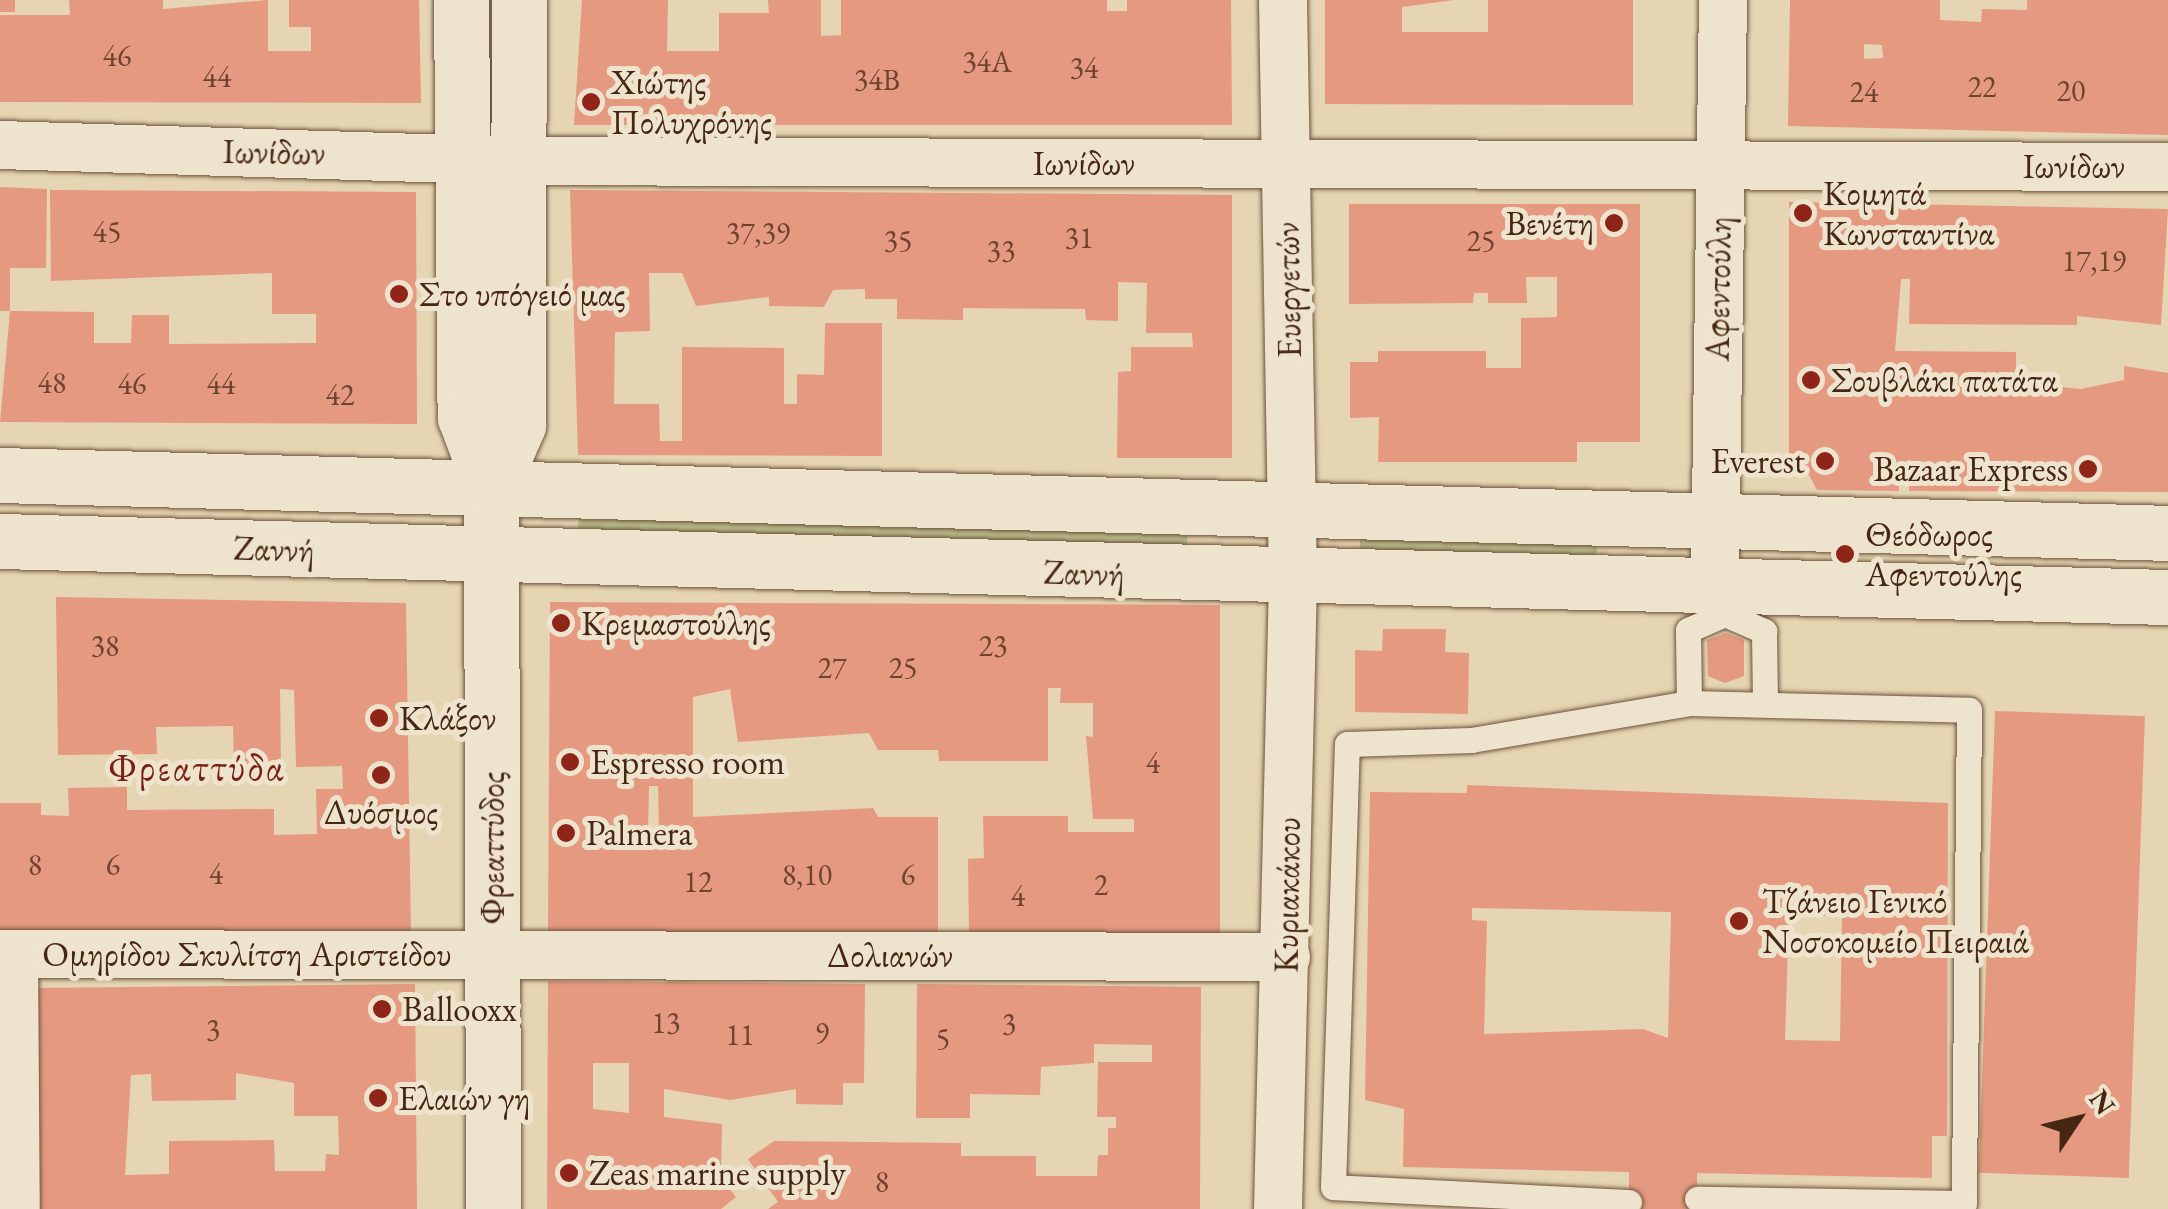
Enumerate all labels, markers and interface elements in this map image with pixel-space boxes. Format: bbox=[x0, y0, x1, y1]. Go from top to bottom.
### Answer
house number: 46 bbox=[103, 38, 131, 74]
house number: 34Α bbox=[962, 44, 1012, 80]
house number: 34 bbox=[1070, 50, 1098, 86]
house number: 44 bbox=[203, 59, 231, 95]
place label: Χιώτης Πολυχρόνης bbox=[611, 61, 772, 143]
house number: 34Β bbox=[854, 62, 900, 98]
house number: 22 bbox=[1968, 69, 1996, 105]
house number: 20 bbox=[2057, 73, 2085, 109]
house number: 24 bbox=[1850, 74, 1878, 110]
marker: Χιώτης Πολυχρόνης bbox=[580, 91, 602, 113]
street label: Ιωνίδων bbox=[222, 130, 326, 174]
street label: Ιωνίδων bbox=[1033, 142, 1135, 184]
street label: Ιωνίδων bbox=[2023, 145, 2125, 187]
place label: Κομητά Κωνσταντίνα bbox=[1823, 172, 1994, 254]
place label: Βενέτη bbox=[1505, 202, 1594, 244]
marker: Κομητά Κωνσταντίνα bbox=[1792, 202, 1814, 224]
marker: Βενέτη bbox=[1603, 212, 1625, 234]
house number: 45 bbox=[93, 214, 121, 250]
house number: 37,39 bbox=[726, 215, 790, 251]
street label: Αφεντούλη bbox=[1696, 216, 1740, 362]
house number: 31 bbox=[1065, 220, 1093, 256]
street label: Ευεργετών bbox=[1266, 221, 1310, 359]
house number: 35 bbox=[884, 223, 912, 259]
house number: 25 bbox=[1467, 223, 1495, 259]
house number: 33 bbox=[987, 233, 1015, 269]
house number: 17,19 bbox=[2062, 243, 2126, 279]
place label: Στο υπόγειό μας bbox=[419, 273, 626, 315]
marker: Στο υπόγειό μας bbox=[388, 283, 410, 305]
place label: Σουβλάκι πατάτα bbox=[1831, 359, 2057, 401]
house number: 48 bbox=[38, 365, 66, 401]
house number: 46 bbox=[118, 366, 146, 402]
house number: 44 bbox=[207, 366, 235, 402]
marker: Σουβλάκι πατάτα bbox=[1800, 369, 1822, 391]
house number: 42 bbox=[326, 377, 354, 413]
place label: Everest bbox=[1711, 440, 1805, 482]
place label: Bazaar Express bbox=[1873, 448, 2068, 490]
marker: Everest bbox=[1814, 450, 1836, 472]
marker: Bazaar Express bbox=[2077, 458, 2099, 480]
place label: Θεόδωρος Αφεντούλης bbox=[1865, 513, 2022, 595]
street label: Ζαννή bbox=[233, 527, 315, 571]
marker: Θεόδωρος Αφεντούλης bbox=[1834, 543, 1856, 565]
street label: Ζαννή bbox=[1043, 551, 1125, 595]
place label: Κρεμαστούλης bbox=[581, 602, 771, 644]
marker: Κρεμαστούλης bbox=[550, 612, 572, 634]
house number: 38 bbox=[91, 628, 119, 664]
house number: 23 bbox=[979, 628, 1007, 664]
house number: 27 bbox=[818, 650, 846, 686]
house number: 25 bbox=[889, 650, 917, 686]
place label: Κλάξον bbox=[399, 697, 496, 739]
marker: Κλάξον bbox=[368, 707, 390, 729]
place label: Espresso room bbox=[590, 741, 785, 783]
district label: Φρεαττύδα bbox=[108, 744, 286, 790]
house number: 4 bbox=[1146, 745, 1160, 781]
marker: Espresso room bbox=[559, 751, 581, 773]
marker: Δυόσμος bbox=[370, 764, 392, 786]
street label: Φρεαττύδος bbox=[471, 771, 513, 925]
place label: Δυόσμος bbox=[324, 791, 438, 833]
place label: Palmera bbox=[586, 812, 692, 854]
street label: Κυριακάκου bbox=[1265, 817, 1309, 973]
marker: Palmera bbox=[555, 822, 577, 844]
house number: 8 bbox=[28, 847, 42, 883]
house number: 6 bbox=[106, 847, 120, 883]
house number: 4 bbox=[209, 856, 223, 892]
house number: 8,10 bbox=[782, 857, 832, 893]
house number: 6 bbox=[901, 857, 915, 893]
house number: 12 bbox=[684, 864, 712, 900]
house number: 2 bbox=[1094, 867, 1108, 903]
house number: 4 bbox=[1011, 878, 1025, 914]
place label: Τζάνειο Γενικό Νοσοκομείο Πειραιά bbox=[1762, 880, 2029, 962]
marker: Τζάνειο Γενικό Νοσοκομείο Πειραιά bbox=[1726, 908, 1752, 934]
street label: Ομηρίδου Σκυλίτση Αριστείδου bbox=[42, 933, 452, 975]
street label: Δολιανών bbox=[827, 934, 953, 976]
place label: Ballooxx bbox=[402, 988, 517, 1030]
marker: Ballooxx bbox=[371, 998, 393, 1020]
house number: 13 bbox=[652, 1005, 680, 1041]
house number: 3 bbox=[1002, 1006, 1016, 1042]
house number: 3 bbox=[206, 1012, 220, 1048]
house number: 9 bbox=[815, 1015, 829, 1051]
house number: 11 bbox=[726, 1017, 754, 1053]
house number: 5 bbox=[936, 1021, 950, 1057]
north arrow bbox=[2028, 1069, 2128, 1169]
place label: Ελαιών γη bbox=[398, 1077, 530, 1119]
text: N bbox=[2081, 1082, 2124, 1121]
marker: Ελαιών γη bbox=[367, 1087, 389, 1109]
place label: Zeas marine supply bbox=[589, 1152, 846, 1194]
marker: Zeas marine supply bbox=[558, 1162, 580, 1184]
house number: 8 bbox=[875, 1164, 889, 1200]

